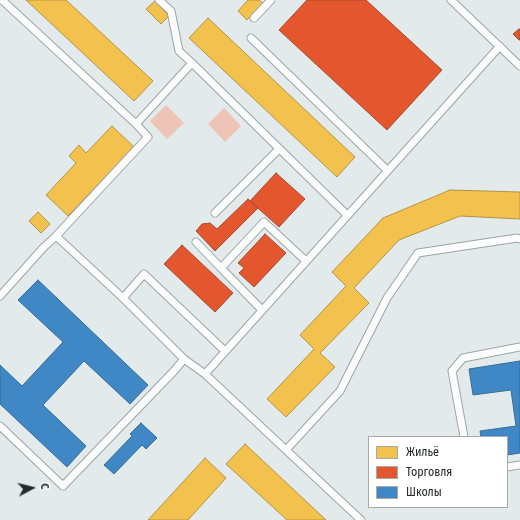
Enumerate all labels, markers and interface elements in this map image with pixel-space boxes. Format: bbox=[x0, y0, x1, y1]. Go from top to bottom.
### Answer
legend bbox=[368, 436, 508, 508]
text: Жильё bbox=[406, 445, 439, 459]
text: Торговля bbox=[406, 465, 452, 479]
north arrow bbox=[12, 468, 52, 508]
text: С bbox=[38, 483, 51, 490]
text: Школы bbox=[406, 485, 442, 499]

